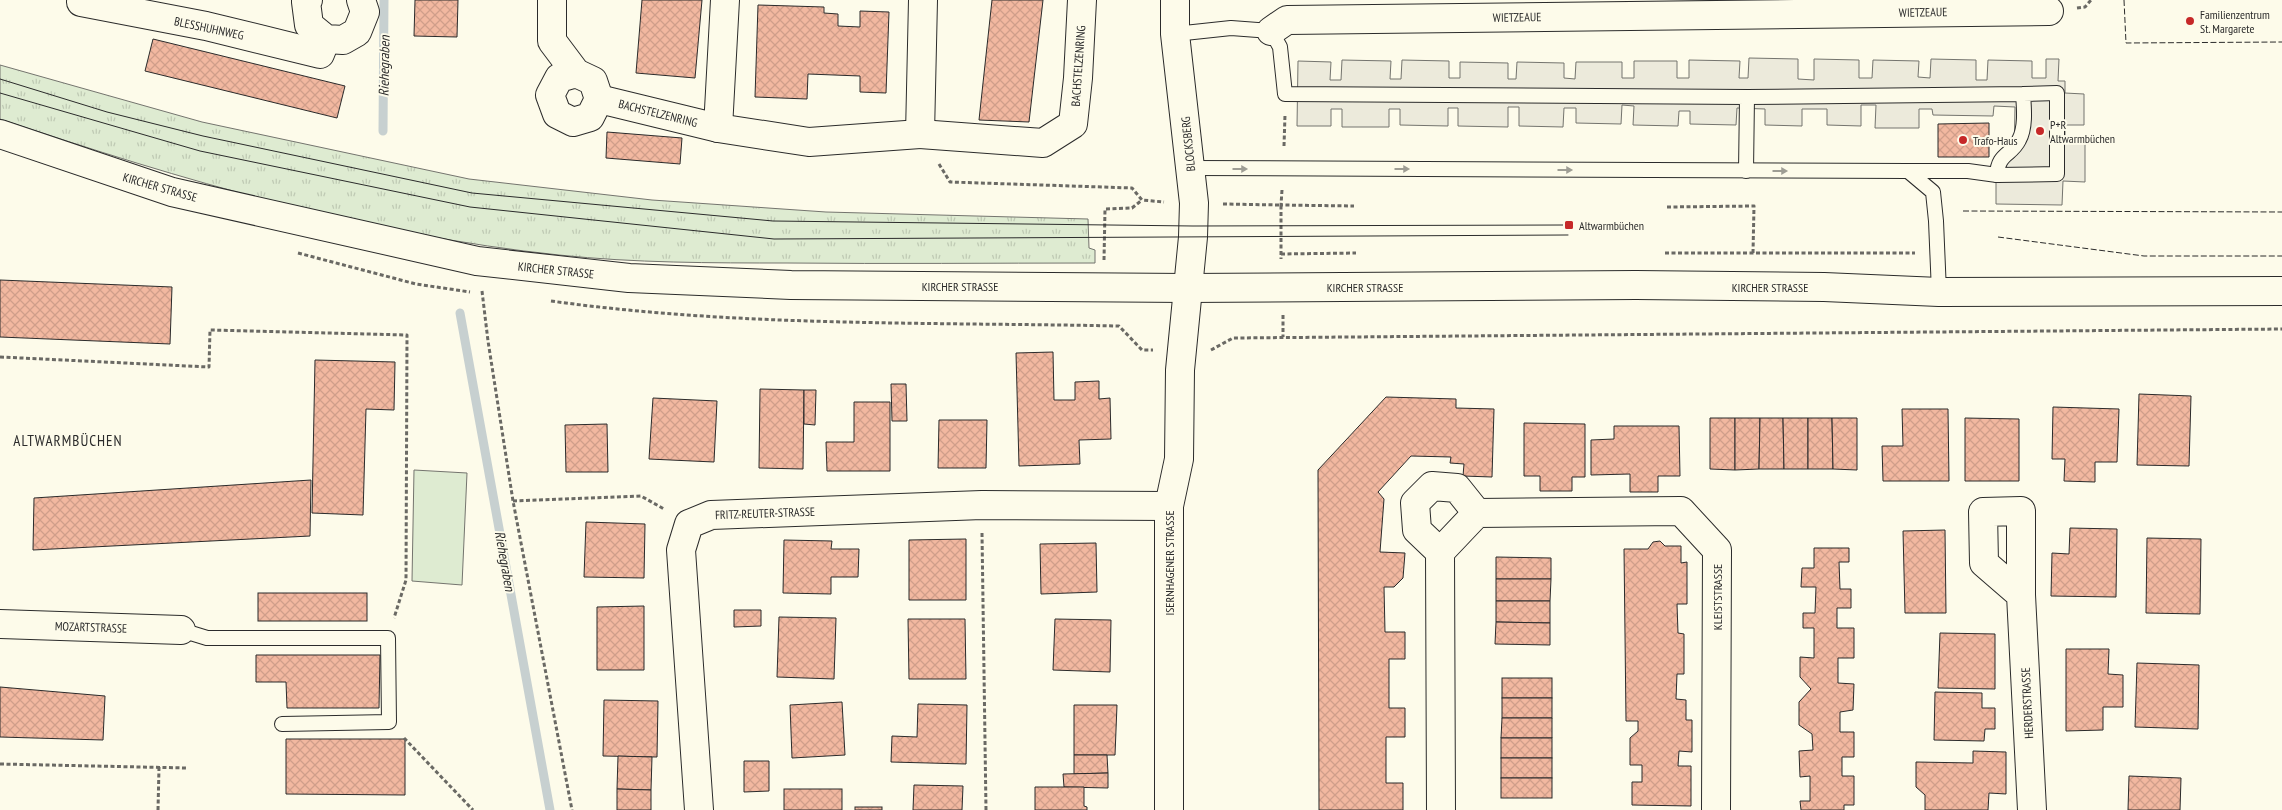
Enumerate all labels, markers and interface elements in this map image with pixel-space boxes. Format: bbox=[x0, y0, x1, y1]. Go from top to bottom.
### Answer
street label: WIETZEAUE bbox=[1899, 4, 1947, 20]
place label: Familienzentrum St. Margarete bbox=[2200, 7, 2270, 36]
street label: WIETZEAUE bbox=[1493, 9, 1541, 25]
street label: BLESSHUHNWEG bbox=[173, 13, 245, 43]
marker: Familienzentrum St. Margarete bbox=[2184, 15, 2196, 27]
street label: BACHSTELZENRING bbox=[1068, 25, 1088, 107]
water label: Riehegraben bbox=[374, 35, 394, 97]
street label: BACHSTELZENRING bbox=[617, 96, 699, 130]
street label: BLOCKSBERG bbox=[1178, 116, 1198, 172]
place label: P+R Altwarmbüchen bbox=[2050, 117, 2115, 146]
marker: P+R Altwarmbüchen bbox=[2034, 125, 2046, 137]
place label: Trafo-Haus bbox=[1973, 133, 2018, 148]
marker: Trafo-Haus bbox=[1957, 134, 1969, 146]
one-way arrow bbox=[1232, 165, 1248, 173]
one-way arrow bbox=[1395, 165, 1411, 173]
one-way arrow bbox=[1557, 166, 1573, 174]
one-way arrow bbox=[1772, 167, 1788, 175]
street label: KIRCHER STRASSE bbox=[121, 169, 199, 205]
place label: Altwarmbüchen bbox=[1579, 218, 1644, 233]
marker: Altwarmbüchen bbox=[1563, 219, 1575, 231]
street label: KIRCHER STRASSE bbox=[517, 259, 595, 281]
street label: KIRCHER STRASSE bbox=[922, 279, 998, 294]
street label: KIRCHER STRASSE bbox=[1327, 280, 1403, 295]
street label: KIRCHER STRASSE bbox=[1732, 280, 1808, 295]
district label: ALTWARMBÜCHEN bbox=[13, 431, 123, 450]
street label: FRITZ-REUTER-STRASSE bbox=[715, 504, 815, 522]
street label: ISERNHAGENER STRASSE bbox=[1162, 510, 1177, 616]
water label: Riehegraben bbox=[491, 529, 519, 593]
street label: KLEISTSTRASSE bbox=[1710, 564, 1725, 630]
street label: MOZARTSTRASSE bbox=[55, 618, 127, 636]
street label: HERDERSTRASSE bbox=[2018, 667, 2036, 739]

